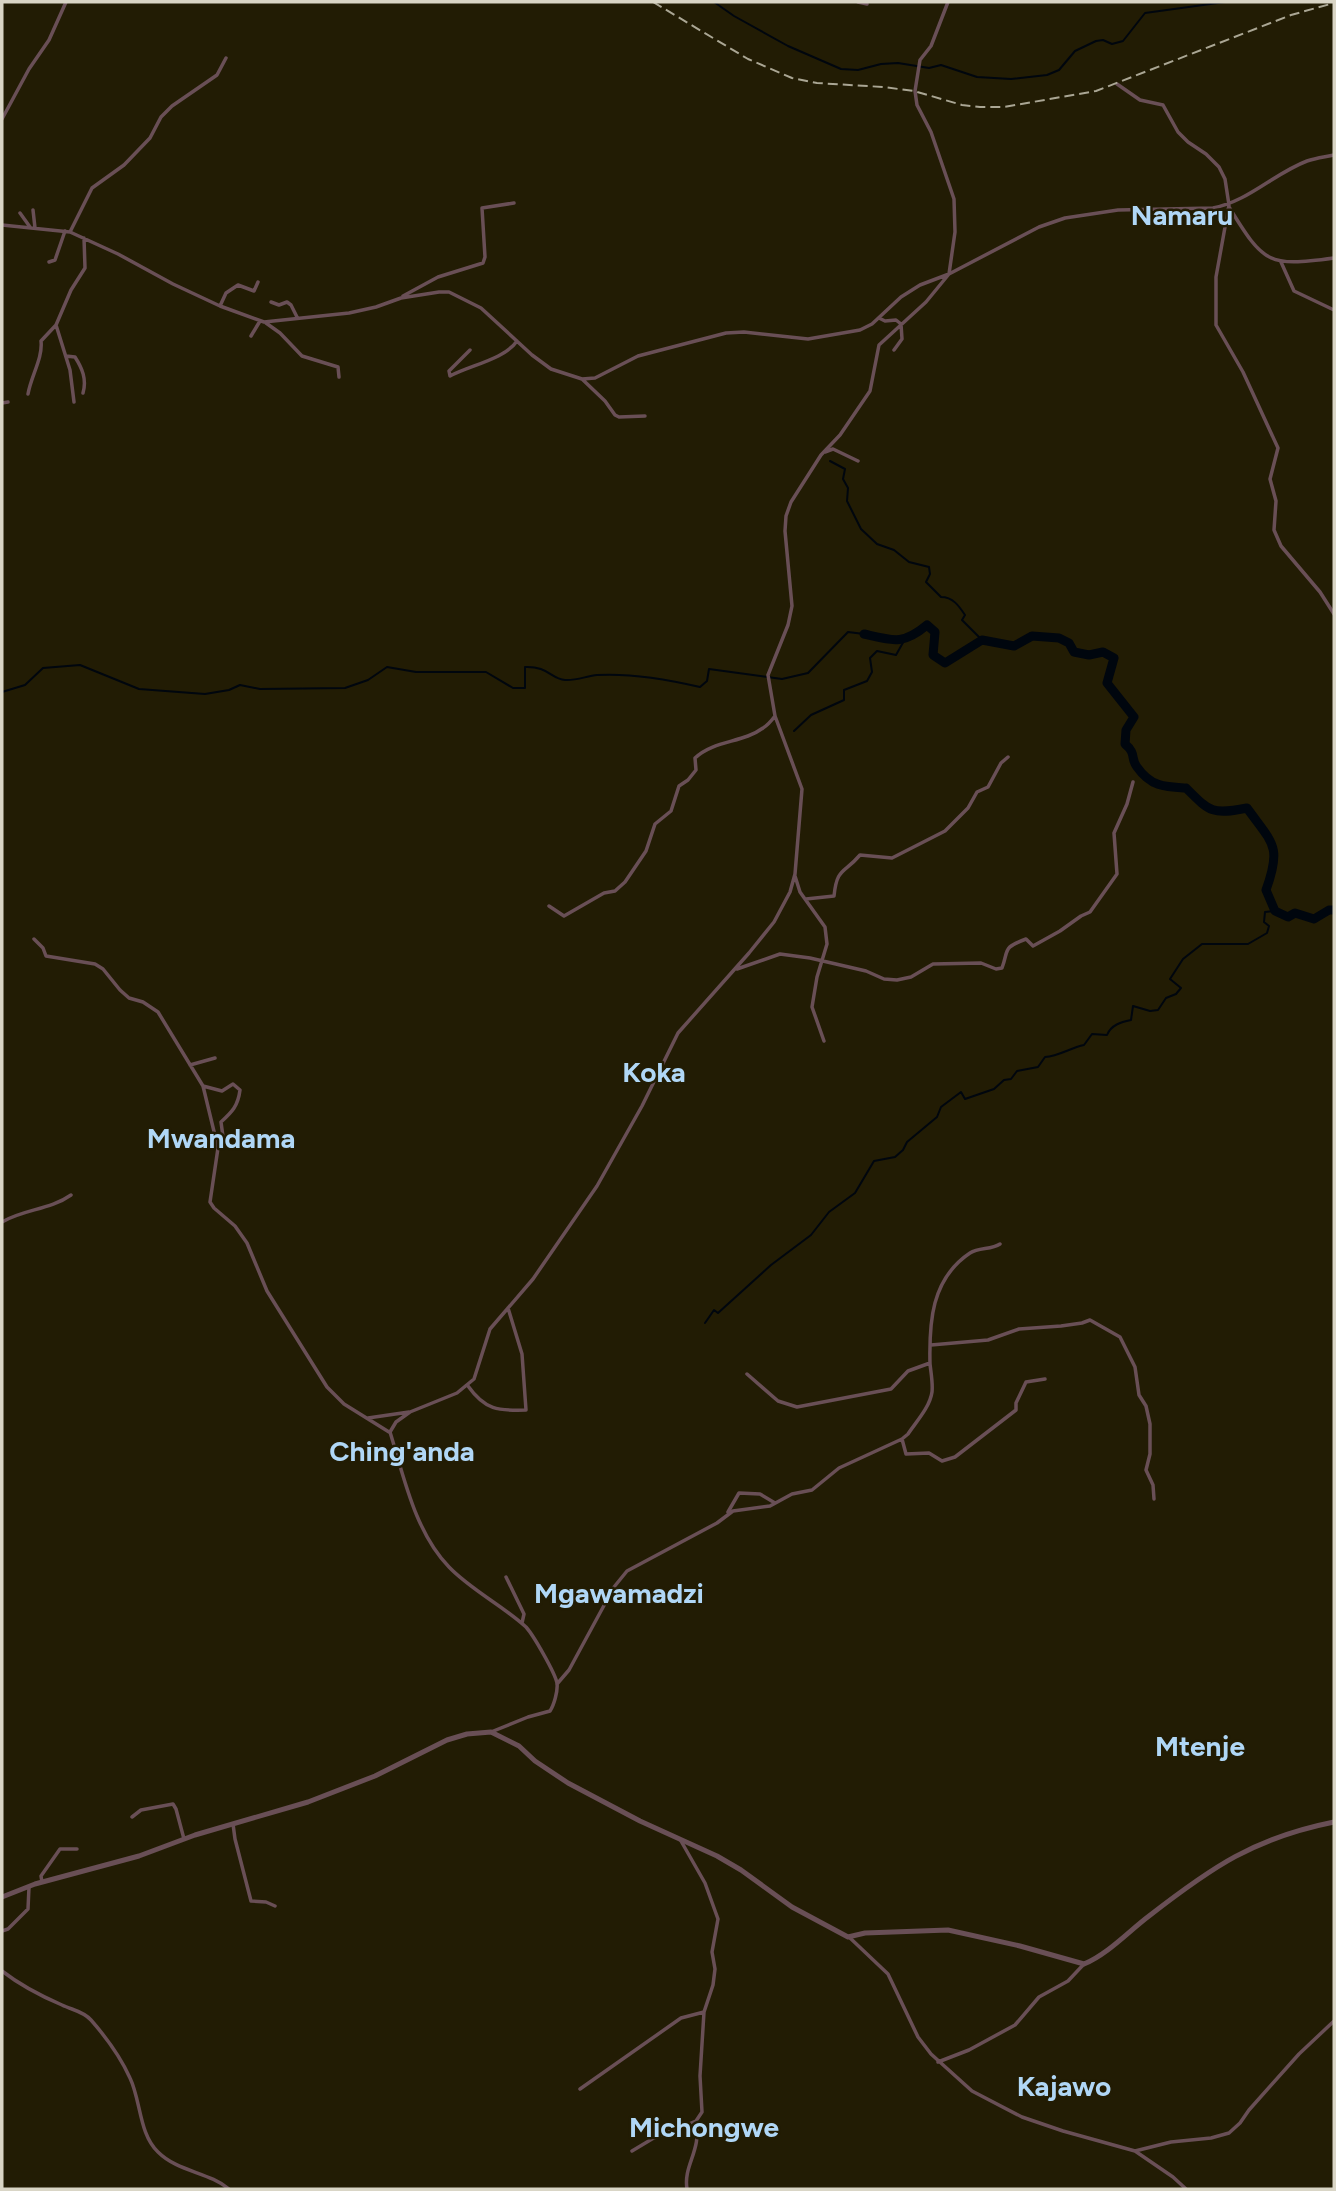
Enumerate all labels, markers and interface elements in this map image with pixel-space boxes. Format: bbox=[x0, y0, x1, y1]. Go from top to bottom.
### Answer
district label: Namaru bbox=[1131, 198, 1233, 232]
district label: Koka bbox=[622, 1055, 686, 1089]
district label: Mwandama bbox=[147, 1121, 295, 1155]
district label: Ching'anda bbox=[329, 1434, 475, 1468]
district label: Mgawamadzi bbox=[534, 1576, 704, 1610]
district label: Mtenje bbox=[1155, 1729, 1245, 1763]
district label: Kajawo bbox=[1017, 2069, 1111, 2103]
district label: Michongwe bbox=[629, 2110, 779, 2144]

